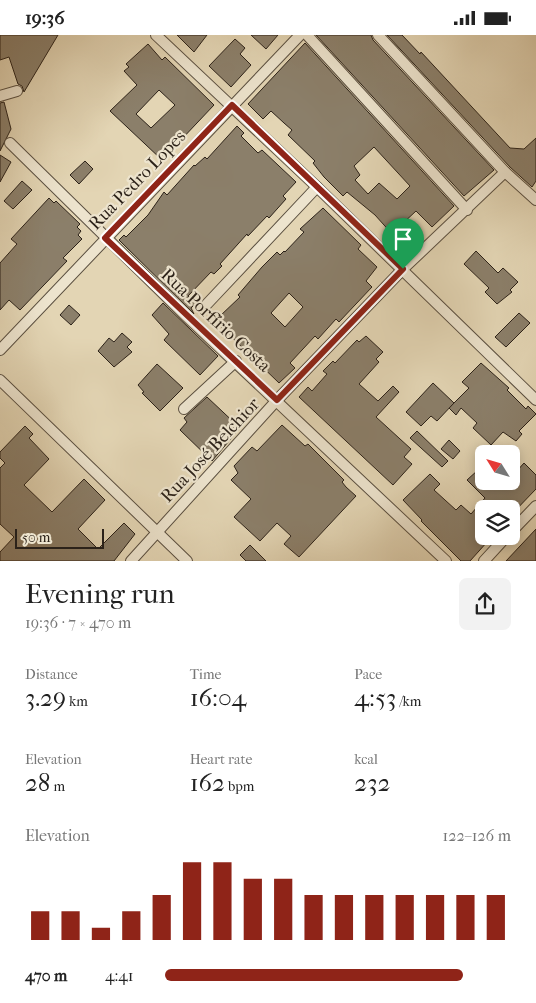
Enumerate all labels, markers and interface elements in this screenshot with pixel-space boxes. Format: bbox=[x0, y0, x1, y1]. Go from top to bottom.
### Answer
text: 19:36 bbox=[25, 7, 64, 29]
street label: Rua Pedro Lopes bbox=[85, 126, 190, 234]
pin bbox=[382, 218, 424, 269]
icon: arrive bbox=[389, 225, 417, 253]
street label: Rua Porfírio Costa bbox=[157, 264, 275, 377]
street label: Rua José Belchior bbox=[157, 393, 264, 507]
north arrow bbox=[475, 445, 520, 490]
map controls bbox=[475, 445, 520, 545]
button: layers bbox=[475, 500, 520, 545]
scale bar bbox=[15, 525, 104, 549]
text: 50 m bbox=[22, 529, 50, 546]
text: Evening run bbox=[25, 577, 175, 610]
button: share bbox=[459, 578, 511, 630]
text: 19:36 · 7 × 470 m bbox=[25, 613, 131, 632]
text: Distance bbox=[25, 666, 78, 683]
text: Time bbox=[190, 666, 221, 683]
text: Pace bbox=[354, 666, 382, 683]
text: 3.29 bbox=[25, 683, 66, 712]
text: 16:04 bbox=[190, 683, 246, 712]
text: 4:53 bbox=[354, 683, 396, 712]
text: km bbox=[66, 693, 88, 710]
text: /km bbox=[396, 693, 421, 710]
text: Elevation bbox=[25, 751, 82, 768]
text: Heart rate bbox=[190, 751, 252, 768]
text: kcal bbox=[354, 751, 378, 768]
text: 28 bbox=[25, 768, 50, 797]
text: 162 bbox=[190, 768, 225, 797]
text: 232 bbox=[354, 768, 390, 797]
text: m bbox=[50, 778, 65, 795]
text: bpm bbox=[225, 778, 254, 795]
text: Elevation bbox=[25, 826, 90, 845]
text: 122–126 m bbox=[443, 826, 511, 845]
text: 470 m bbox=[25, 966, 67, 985]
text: 4:41 bbox=[105, 966, 133, 985]

